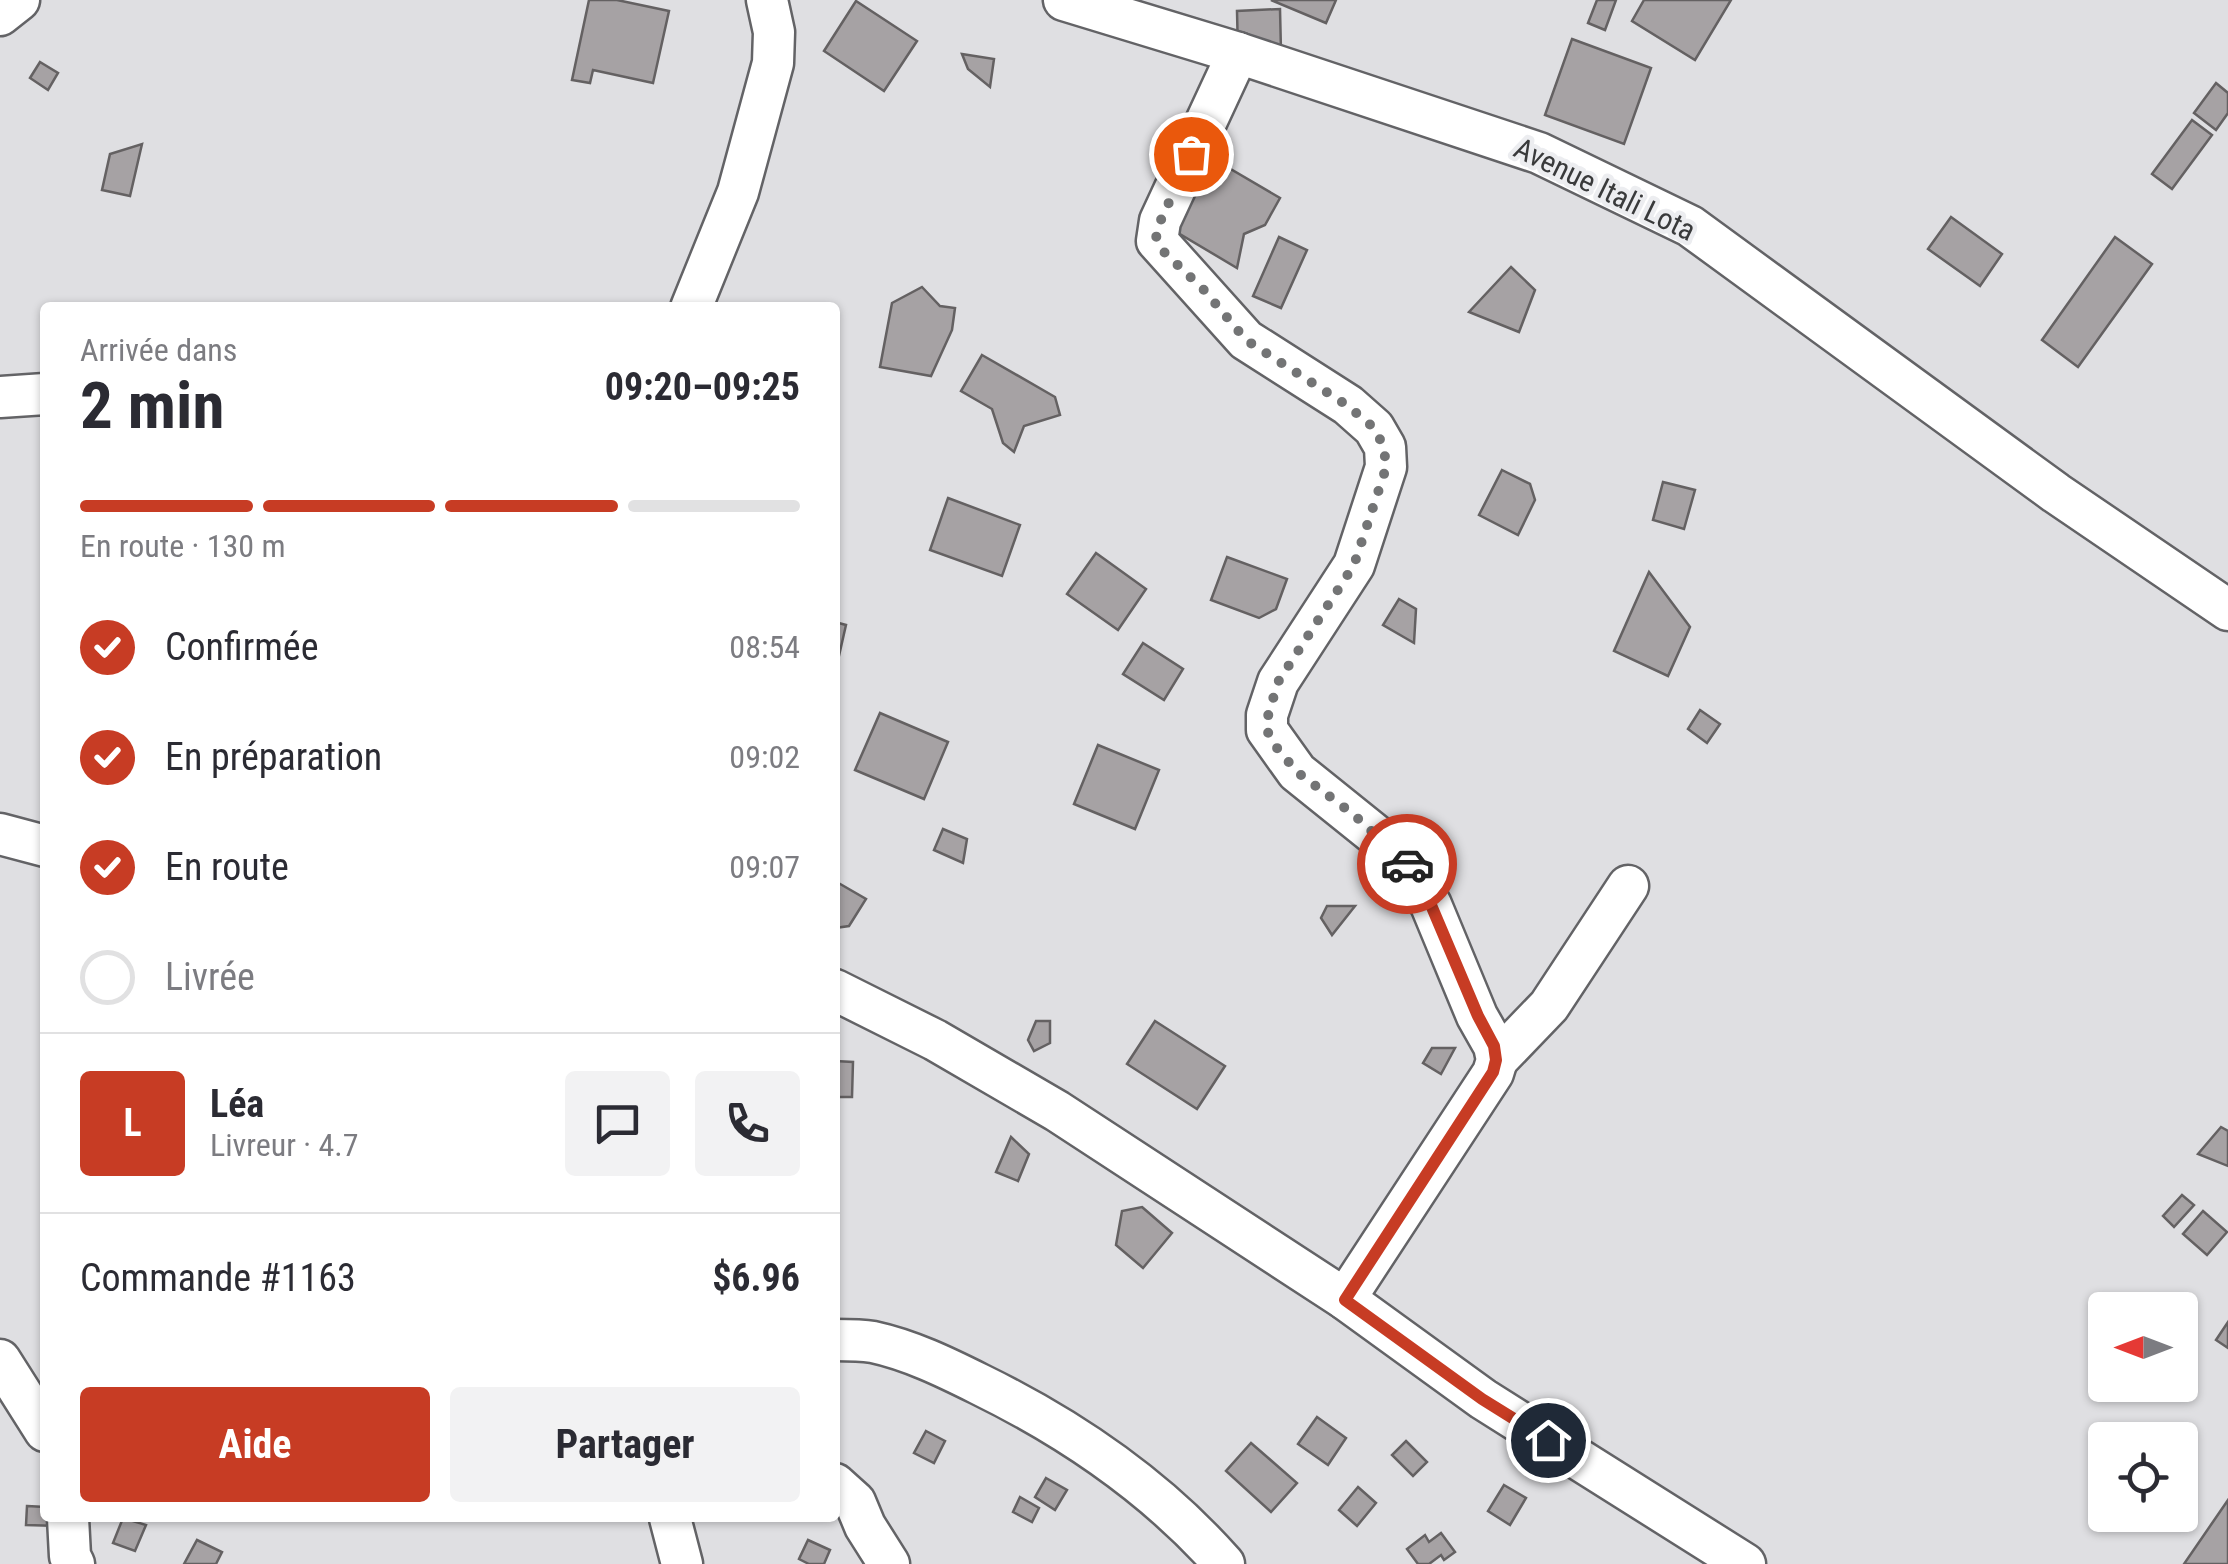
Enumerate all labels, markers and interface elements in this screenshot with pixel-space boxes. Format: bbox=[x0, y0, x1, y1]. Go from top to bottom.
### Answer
pin bbox=[1149, 112, 1234, 197]
icon: bag bbox=[1164, 127, 1219, 182]
street label: Avenue Itali Lota bbox=[1509, 130, 1701, 248]
text: Arrivée dans bbox=[80, 331, 237, 369]
text: 09:20–09:25 bbox=[605, 365, 800, 409]
text: 2 min bbox=[80, 368, 224, 444]
text: En route · 130 m bbox=[80, 527, 286, 565]
icon: check bbox=[80, 620, 135, 675]
text: Confirmée bbox=[165, 625, 318, 669]
text: 08:54 bbox=[729, 628, 800, 666]
icon: check bbox=[80, 730, 135, 785]
text: En préparation bbox=[165, 735, 382, 779]
text: 09:02 bbox=[729, 738, 800, 776]
courier bbox=[1357, 814, 1457, 914]
icon: car bbox=[1380, 837, 1435, 892]
icon: check bbox=[80, 840, 135, 895]
text: En route bbox=[165, 845, 289, 889]
text: 09:07 bbox=[729, 848, 800, 886]
text: Livrée bbox=[165, 955, 255, 999]
button: chat bbox=[565, 1071, 670, 1176]
button: phone bbox=[695, 1071, 800, 1176]
text: Léa bbox=[210, 1082, 264, 1126]
text: L bbox=[123, 1101, 142, 1145]
text: Livreur · 4.7 bbox=[210, 1126, 358, 1164]
text: Commande #1163 bbox=[80, 1256, 356, 1300]
text: $6.96 bbox=[712, 1256, 800, 1300]
north arrow bbox=[2088, 1292, 2198, 1402]
map controls bbox=[2088, 1292, 2198, 1532]
button: Aide bbox=[80, 1387, 430, 1502]
button: Partager bbox=[450, 1387, 800, 1502]
pin bbox=[1506, 1398, 1591, 1483]
icon: home bbox=[1521, 1413, 1576, 1468]
button: locate bbox=[2088, 1422, 2198, 1532]

